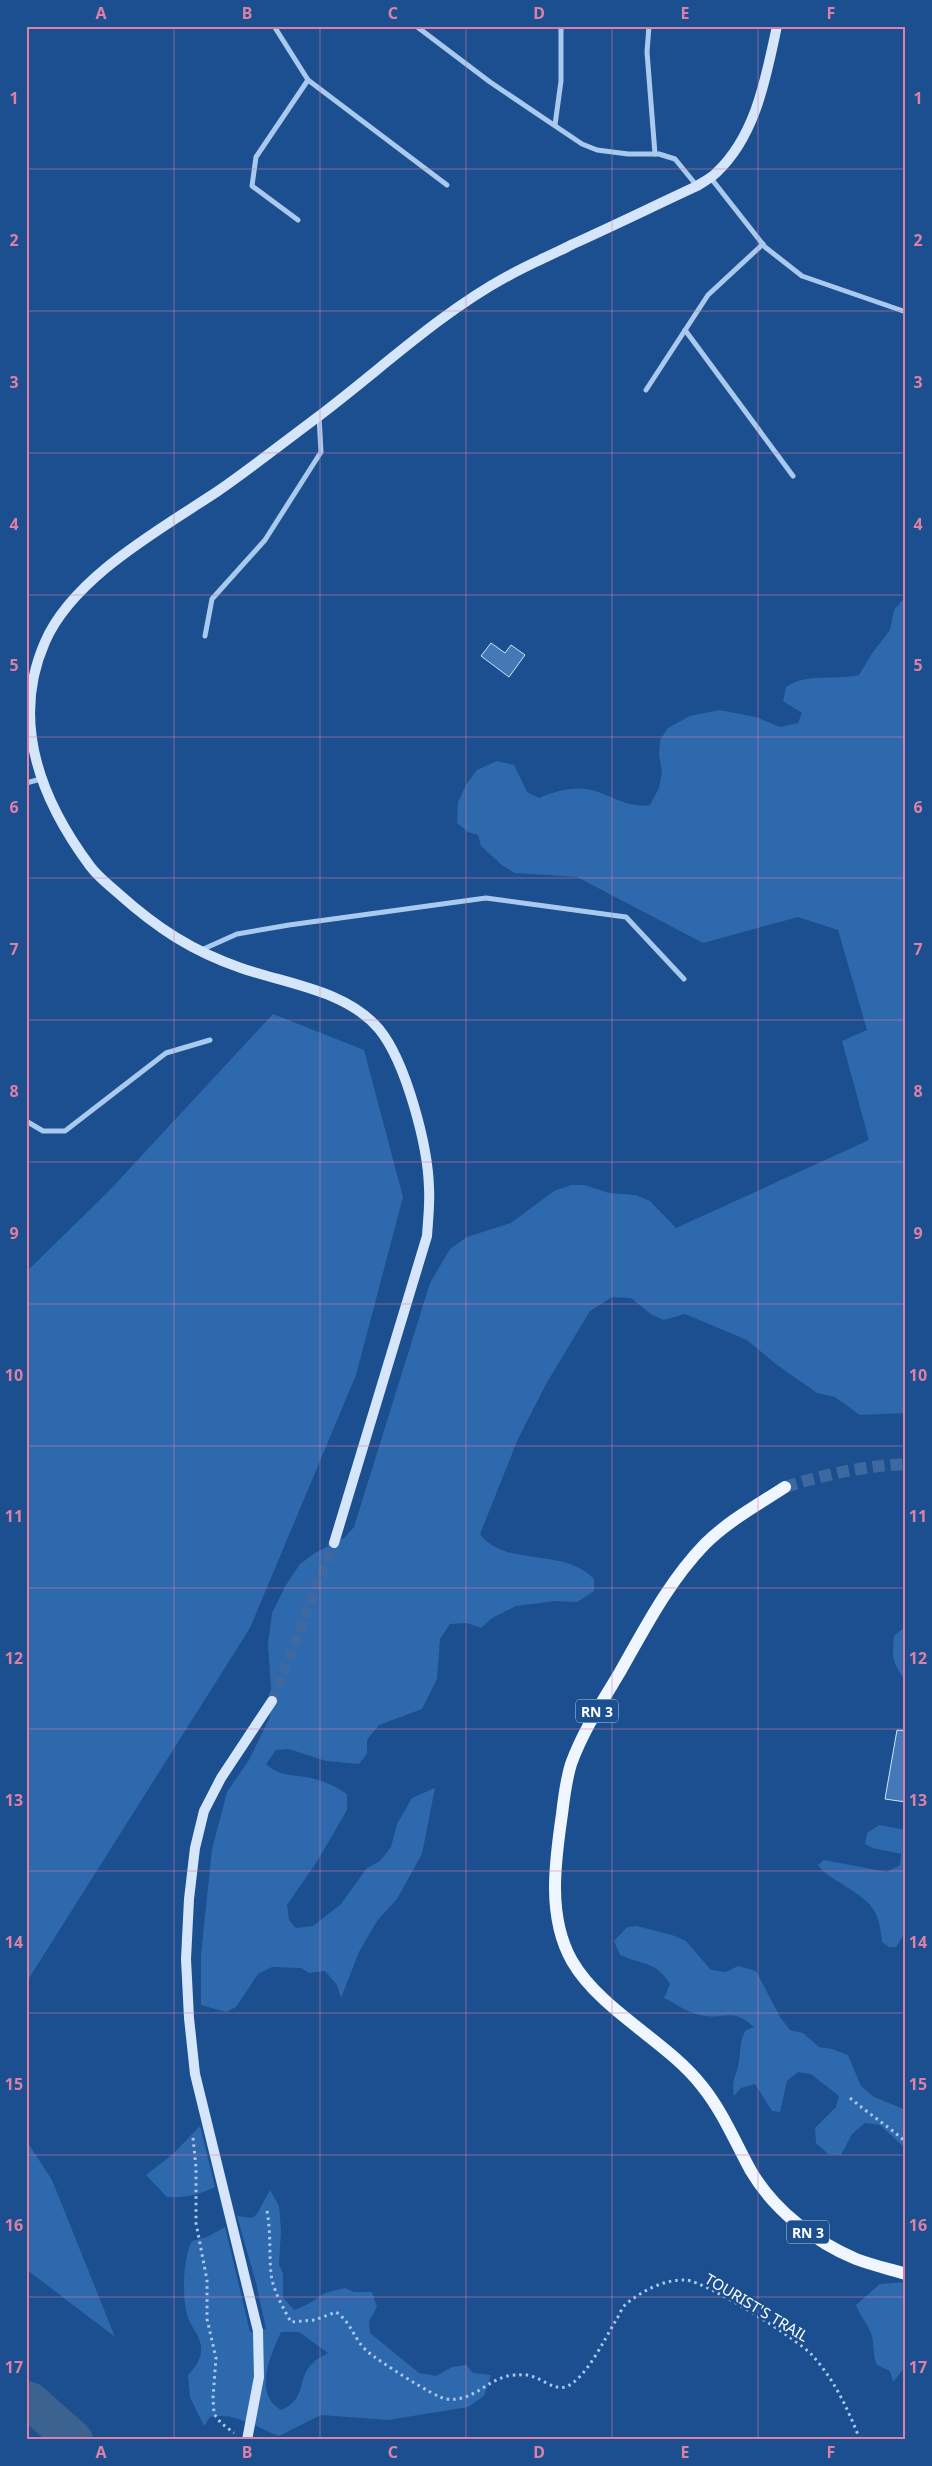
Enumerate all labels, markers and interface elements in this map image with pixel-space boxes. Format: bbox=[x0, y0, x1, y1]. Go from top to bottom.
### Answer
text: A bbox=[95, 2, 107, 24]
text: B bbox=[242, 2, 252, 24]
text: C bbox=[388, 2, 398, 24]
text: D bbox=[533, 2, 545, 24]
text: E bbox=[681, 2, 690, 24]
text: F bbox=[827, 2, 835, 24]
text: 1 bbox=[9, 87, 19, 109]
text: 1 bbox=[913, 87, 923, 109]
text: 2 bbox=[9, 229, 19, 251]
text: 2 bbox=[913, 229, 923, 251]
text: 3 bbox=[9, 371, 19, 393]
text: 3 bbox=[913, 371, 923, 393]
text: 4 bbox=[9, 513, 19, 535]
text: 4 bbox=[913, 513, 923, 535]
text: 5 bbox=[9, 654, 19, 676]
text: 5 bbox=[913, 654, 923, 676]
text: 6 bbox=[9, 796, 19, 818]
text: 6 bbox=[913, 796, 923, 818]
text: 7 bbox=[9, 938, 19, 960]
text: 7 bbox=[913, 938, 923, 960]
text: 8 bbox=[9, 1080, 19, 1102]
text: 8 bbox=[913, 1080, 923, 1102]
text: 9 bbox=[9, 1222, 19, 1244]
text: 9 bbox=[913, 1222, 923, 1244]
text: 10 bbox=[5, 1364, 23, 1386]
text: 10 bbox=[909, 1364, 927, 1386]
text: 11 bbox=[5, 1505, 23, 1527]
text: 11 bbox=[909, 1505, 927, 1527]
text: 12 bbox=[5, 1647, 23, 1669]
text: 12 bbox=[909, 1647, 927, 1669]
road number: RN 3 bbox=[576, 1700, 618, 1722]
text: 13 bbox=[5, 1789, 23, 1811]
text: 13 bbox=[909, 1789, 927, 1811]
text: 14 bbox=[5, 1931, 23, 1953]
text: 14 bbox=[909, 1931, 927, 1953]
text: 15 bbox=[5, 2073, 23, 2095]
text: 15 bbox=[909, 2073, 927, 2095]
text: 16 bbox=[5, 2214, 23, 2236]
text: 16 bbox=[909, 2214, 927, 2236]
road number: RN 3 bbox=[787, 2220, 829, 2244]
street label: TOURIST'S TRAIL bbox=[702, 2268, 813, 2346]
text: 17 bbox=[5, 2356, 23, 2378]
text: 17 bbox=[909, 2356, 927, 2378]
text: A bbox=[95, 2441, 107, 2463]
text: B bbox=[242, 2441, 252, 2463]
text: C bbox=[388, 2441, 398, 2463]
text: D bbox=[533, 2441, 545, 2463]
text: E bbox=[681, 2441, 690, 2463]
text: F bbox=[827, 2441, 835, 2463]

